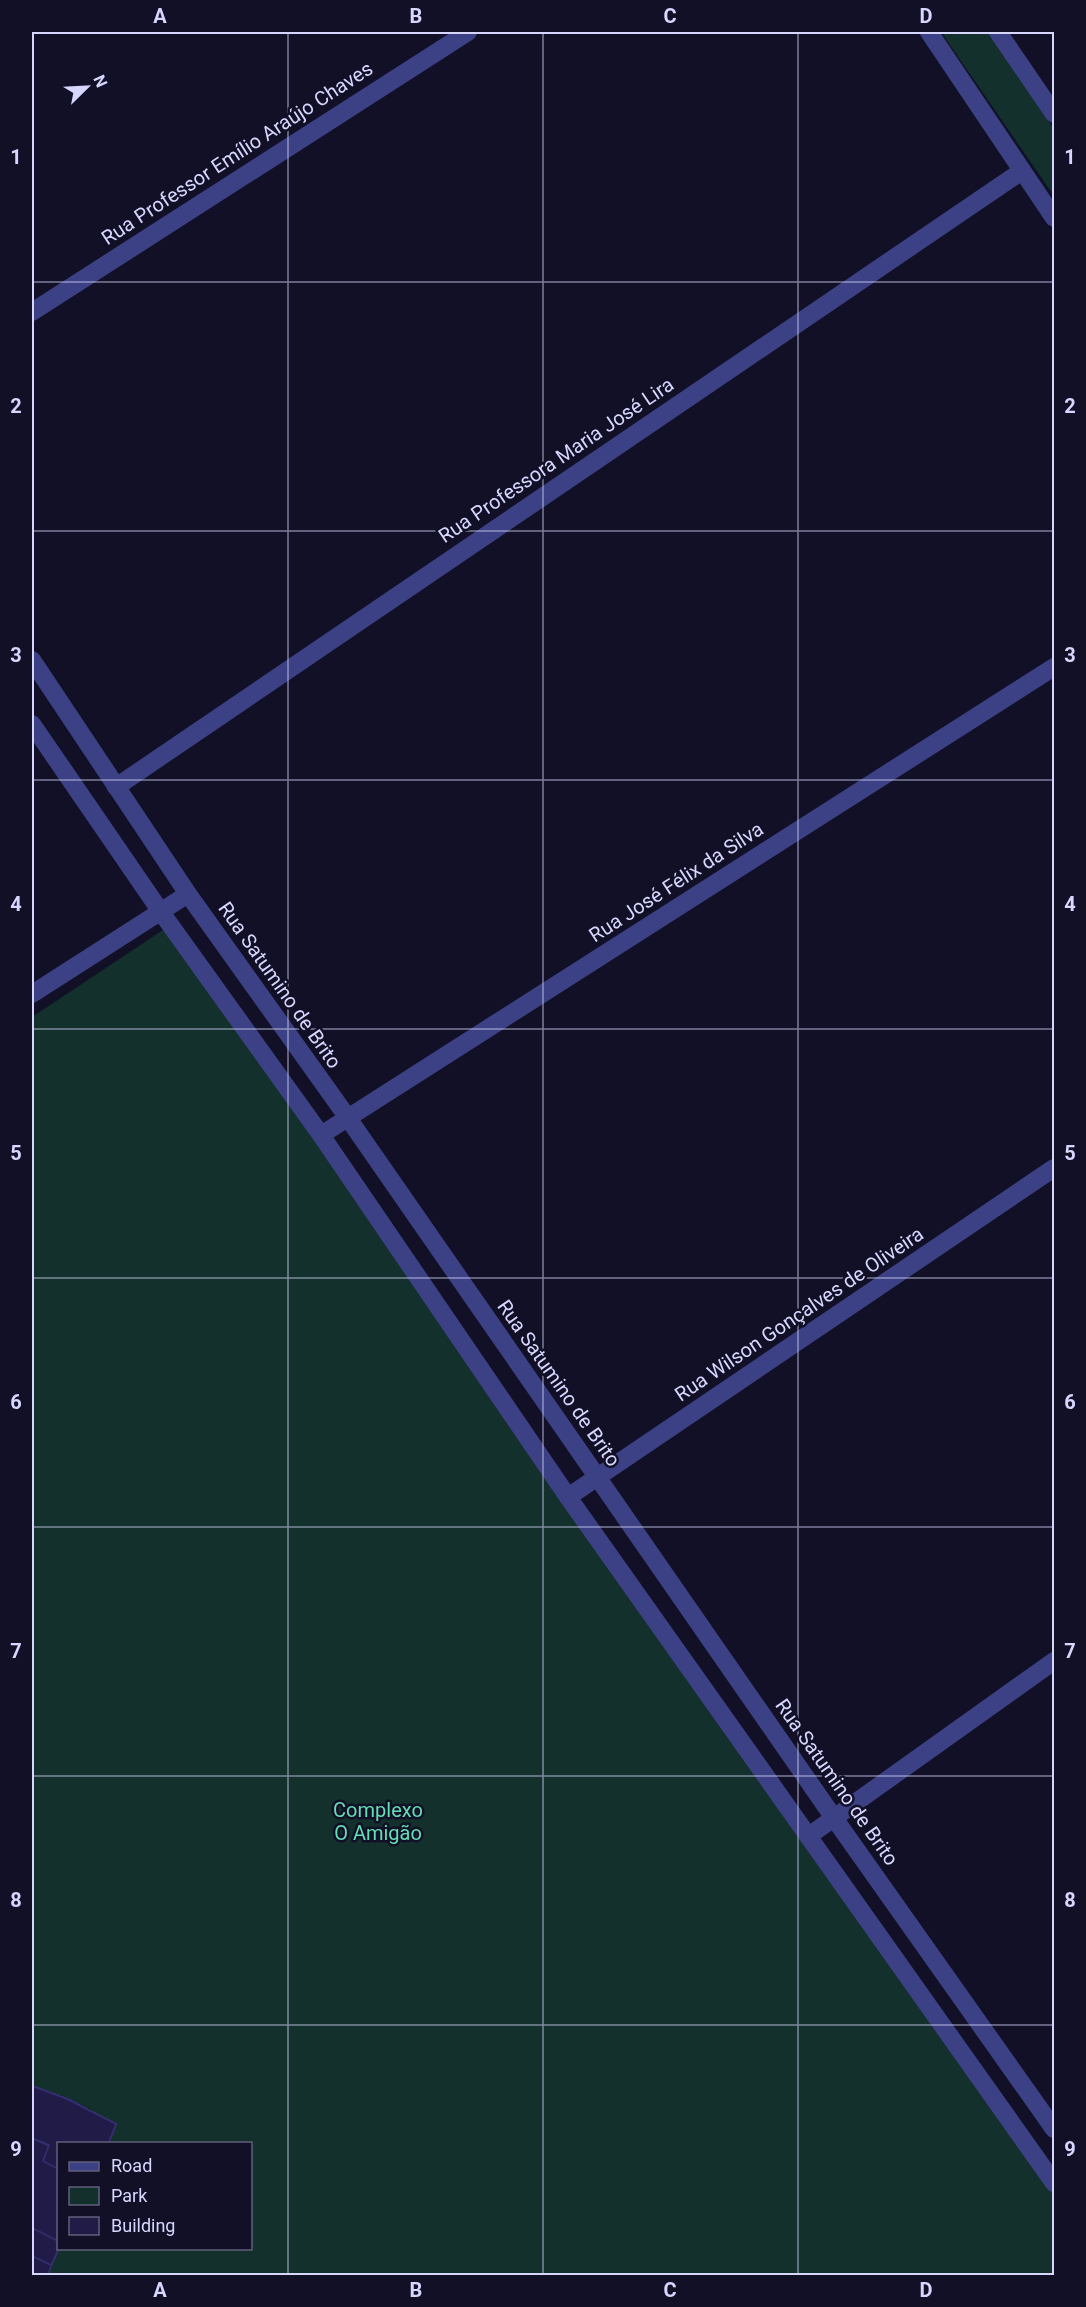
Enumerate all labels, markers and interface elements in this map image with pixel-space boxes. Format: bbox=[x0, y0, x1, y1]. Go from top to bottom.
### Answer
text: A bbox=[153, 4, 167, 28]
text: B bbox=[410, 4, 422, 28]
text: C bbox=[663, 4, 677, 28]
text: D bbox=[920, 4, 933, 28]
street label: Rua Professor Emílio Araújo Chaves bbox=[97, 56, 377, 250]
north arrow bbox=[57, 57, 117, 117]
text: N bbox=[89, 72, 111, 90]
text: 1 bbox=[10, 145, 22, 169]
text: 1 bbox=[1064, 145, 1076, 169]
street label: Rua Professora Maria José Lira bbox=[434, 372, 678, 548]
text: 2 bbox=[10, 394, 22, 418]
text: 2 bbox=[1064, 394, 1076, 418]
text: 3 bbox=[10, 643, 22, 667]
text: 3 bbox=[1064, 643, 1076, 667]
street label: Rua José Félix da Silva bbox=[584, 817, 768, 947]
text: 4 bbox=[10, 892, 22, 916]
text: 4 bbox=[1064, 892, 1076, 916]
street label: Rua Satumino de Brito bbox=[213, 897, 347, 1073]
text: 5 bbox=[10, 1141, 22, 1165]
text: 5 bbox=[1064, 1141, 1076, 1165]
street label: Rua Wilson Gonçalves de Oliveira bbox=[670, 1222, 928, 1406]
street label: Rua Satumino de Brito bbox=[492, 1295, 626, 1471]
text: 6 bbox=[10, 1390, 22, 1414]
text: 6 bbox=[1064, 1390, 1076, 1414]
text: 7 bbox=[10, 1639, 22, 1663]
text: 7 bbox=[1064, 1639, 1076, 1663]
street label: Rua Satumino de Brito bbox=[770, 1694, 904, 1870]
park label: Complexo O Amigão bbox=[333, 1798, 423, 1845]
text: 8 bbox=[10, 1888, 22, 1912]
text: 8 bbox=[1064, 1888, 1076, 1912]
text: 9 bbox=[10, 2137, 22, 2161]
text: 9 bbox=[1064, 2137, 1076, 2161]
legend bbox=[57, 2142, 252, 2250]
text: Road bbox=[111, 2155, 152, 2176]
text: Park bbox=[111, 2185, 148, 2206]
text: Building bbox=[111, 2215, 175, 2236]
text: A bbox=[153, 2278, 167, 2302]
text: B bbox=[410, 2278, 422, 2302]
text: C bbox=[663, 2278, 677, 2302]
text: D bbox=[920, 2278, 933, 2302]

